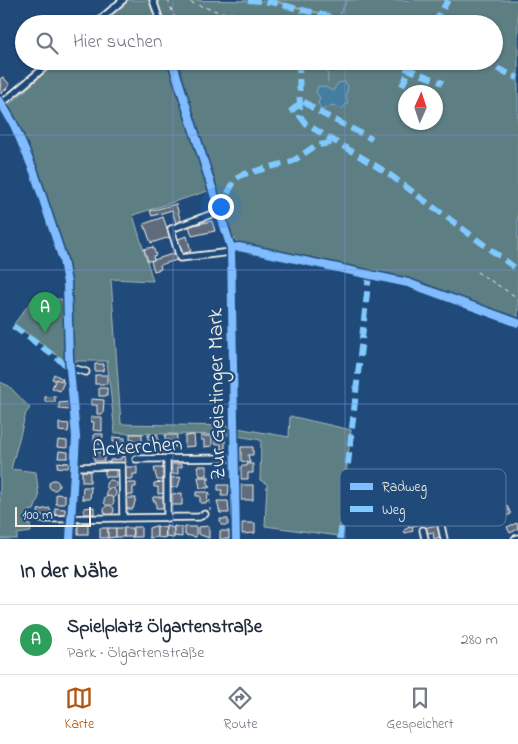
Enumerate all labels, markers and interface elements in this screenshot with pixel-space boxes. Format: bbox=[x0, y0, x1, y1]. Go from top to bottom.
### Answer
search box bbox=[15, 15, 503, 70]
icon: search bbox=[33, 29, 61, 57]
text: Hier suchen bbox=[73, 29, 162, 56]
north arrow bbox=[398, 85, 443, 130]
your location bbox=[208, 194, 234, 220]
pin: A bbox=[29, 292, 61, 333]
street label: Zur Geistinger Mark bbox=[200, 307, 236, 480]
street label: Ackerchen bbox=[91, 429, 183, 467]
legend bbox=[340, 469, 506, 526]
text: Radweg bbox=[382, 477, 427, 499]
text: Weg bbox=[382, 500, 405, 522]
scale bar bbox=[15, 504, 91, 527]
text: 100 m bbox=[22, 505, 53, 526]
text: In der Nähe bbox=[20, 557, 118, 587]
text: Spielplatz Ölgartenstraße bbox=[67, 614, 262, 641]
text: A bbox=[31, 628, 41, 652]
text: 280 m bbox=[461, 628, 498, 652]
text: Park · Ölgartenstraße bbox=[67, 641, 204, 665]
tab: Karte bbox=[65, 684, 94, 735]
tab: Route bbox=[223, 684, 257, 735]
tab: Gespeichert bbox=[387, 684, 453, 735]

